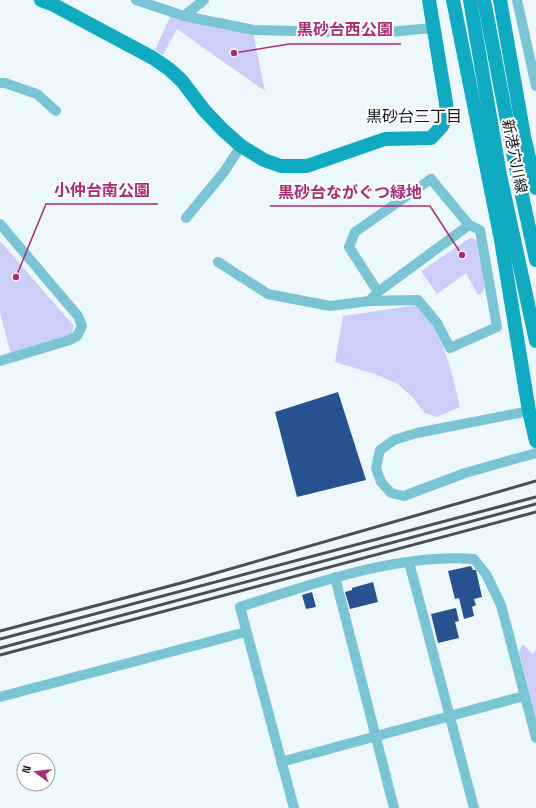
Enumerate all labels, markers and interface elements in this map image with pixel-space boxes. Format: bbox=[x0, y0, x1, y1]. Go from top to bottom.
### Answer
callout: 黒砂台西公園 bbox=[289, 16, 401, 44]
text: 黒砂台西公園 bbox=[297, 19, 393, 40]
district label: 黒砂台三丁目 bbox=[366, 106, 462, 127]
street label: 新港穴川線 bbox=[499, 117, 531, 195]
callout: 小仲台南公園 bbox=[46, 176, 158, 204]
callout: 黒砂台ながぐつ緑地 bbox=[270, 178, 430, 206]
text: 小仲台南公園 bbox=[54, 180, 150, 201]
text: 黒砂台ながぐつ緑地 bbox=[278, 182, 422, 203]
north arrow bbox=[16, 752, 56, 792]
text: N bbox=[19, 764, 34, 775]

